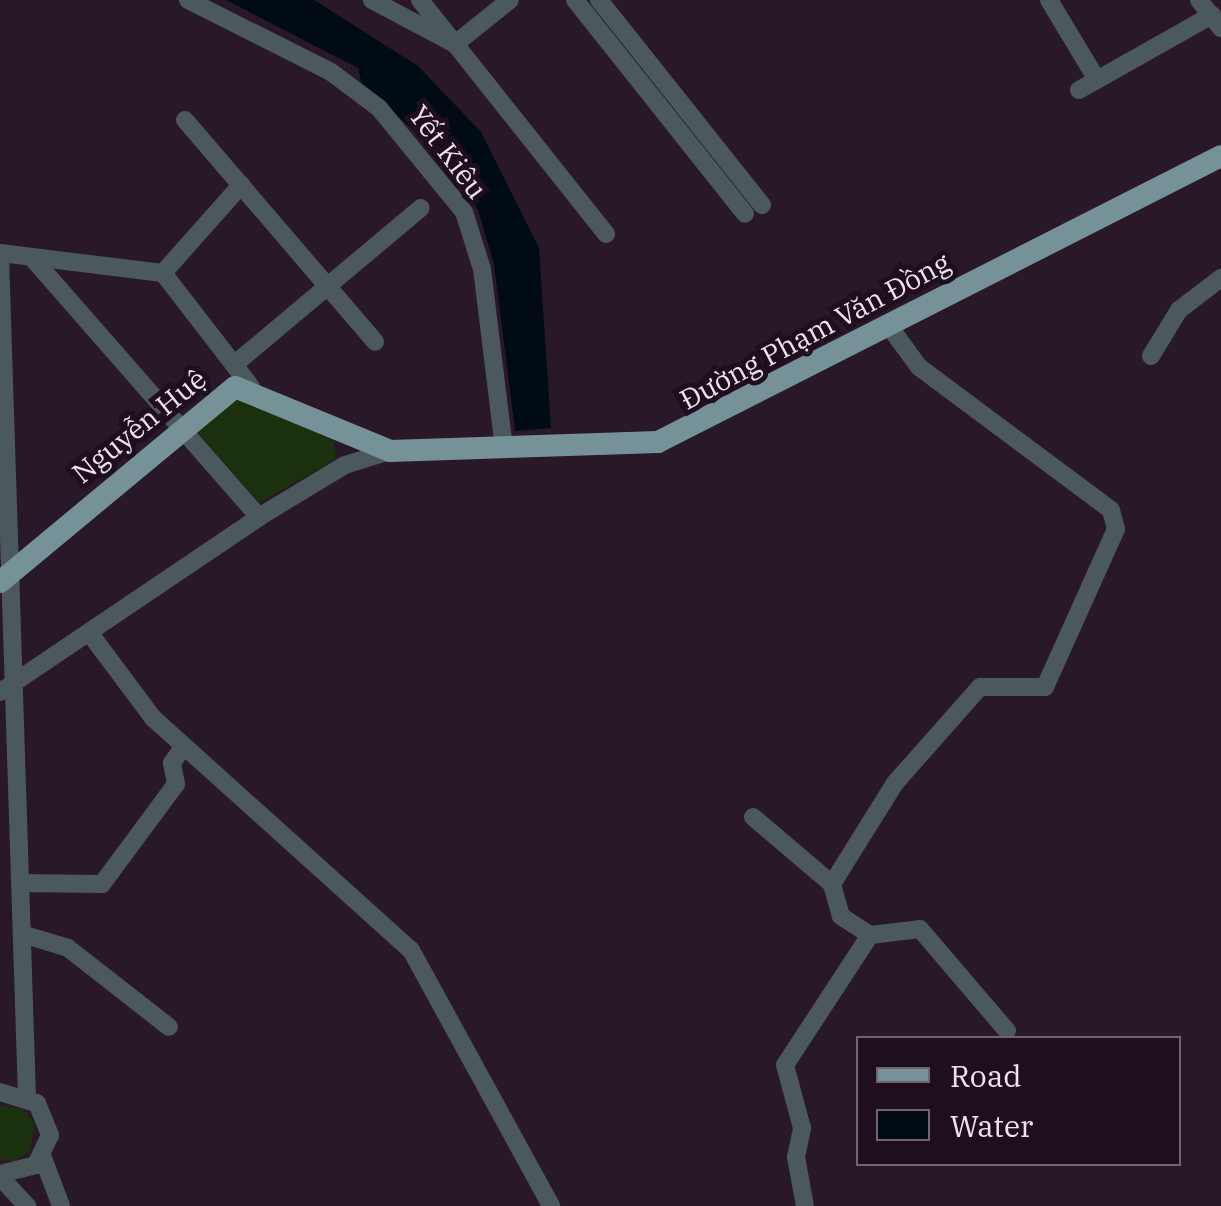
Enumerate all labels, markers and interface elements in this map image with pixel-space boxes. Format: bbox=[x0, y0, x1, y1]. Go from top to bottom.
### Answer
street label: Yết Kiêu bbox=[402, 99, 494, 205]
street label: Đường Phạm Văn Đồng bbox=[674, 245, 956, 417]
street label: Nguyễn Huệ bbox=[65, 362, 213, 490]
legend bbox=[856, 1036, 1181, 1166]
text: Road bbox=[950, 1056, 1022, 1095]
text: Water bbox=[950, 1106, 1033, 1145]

